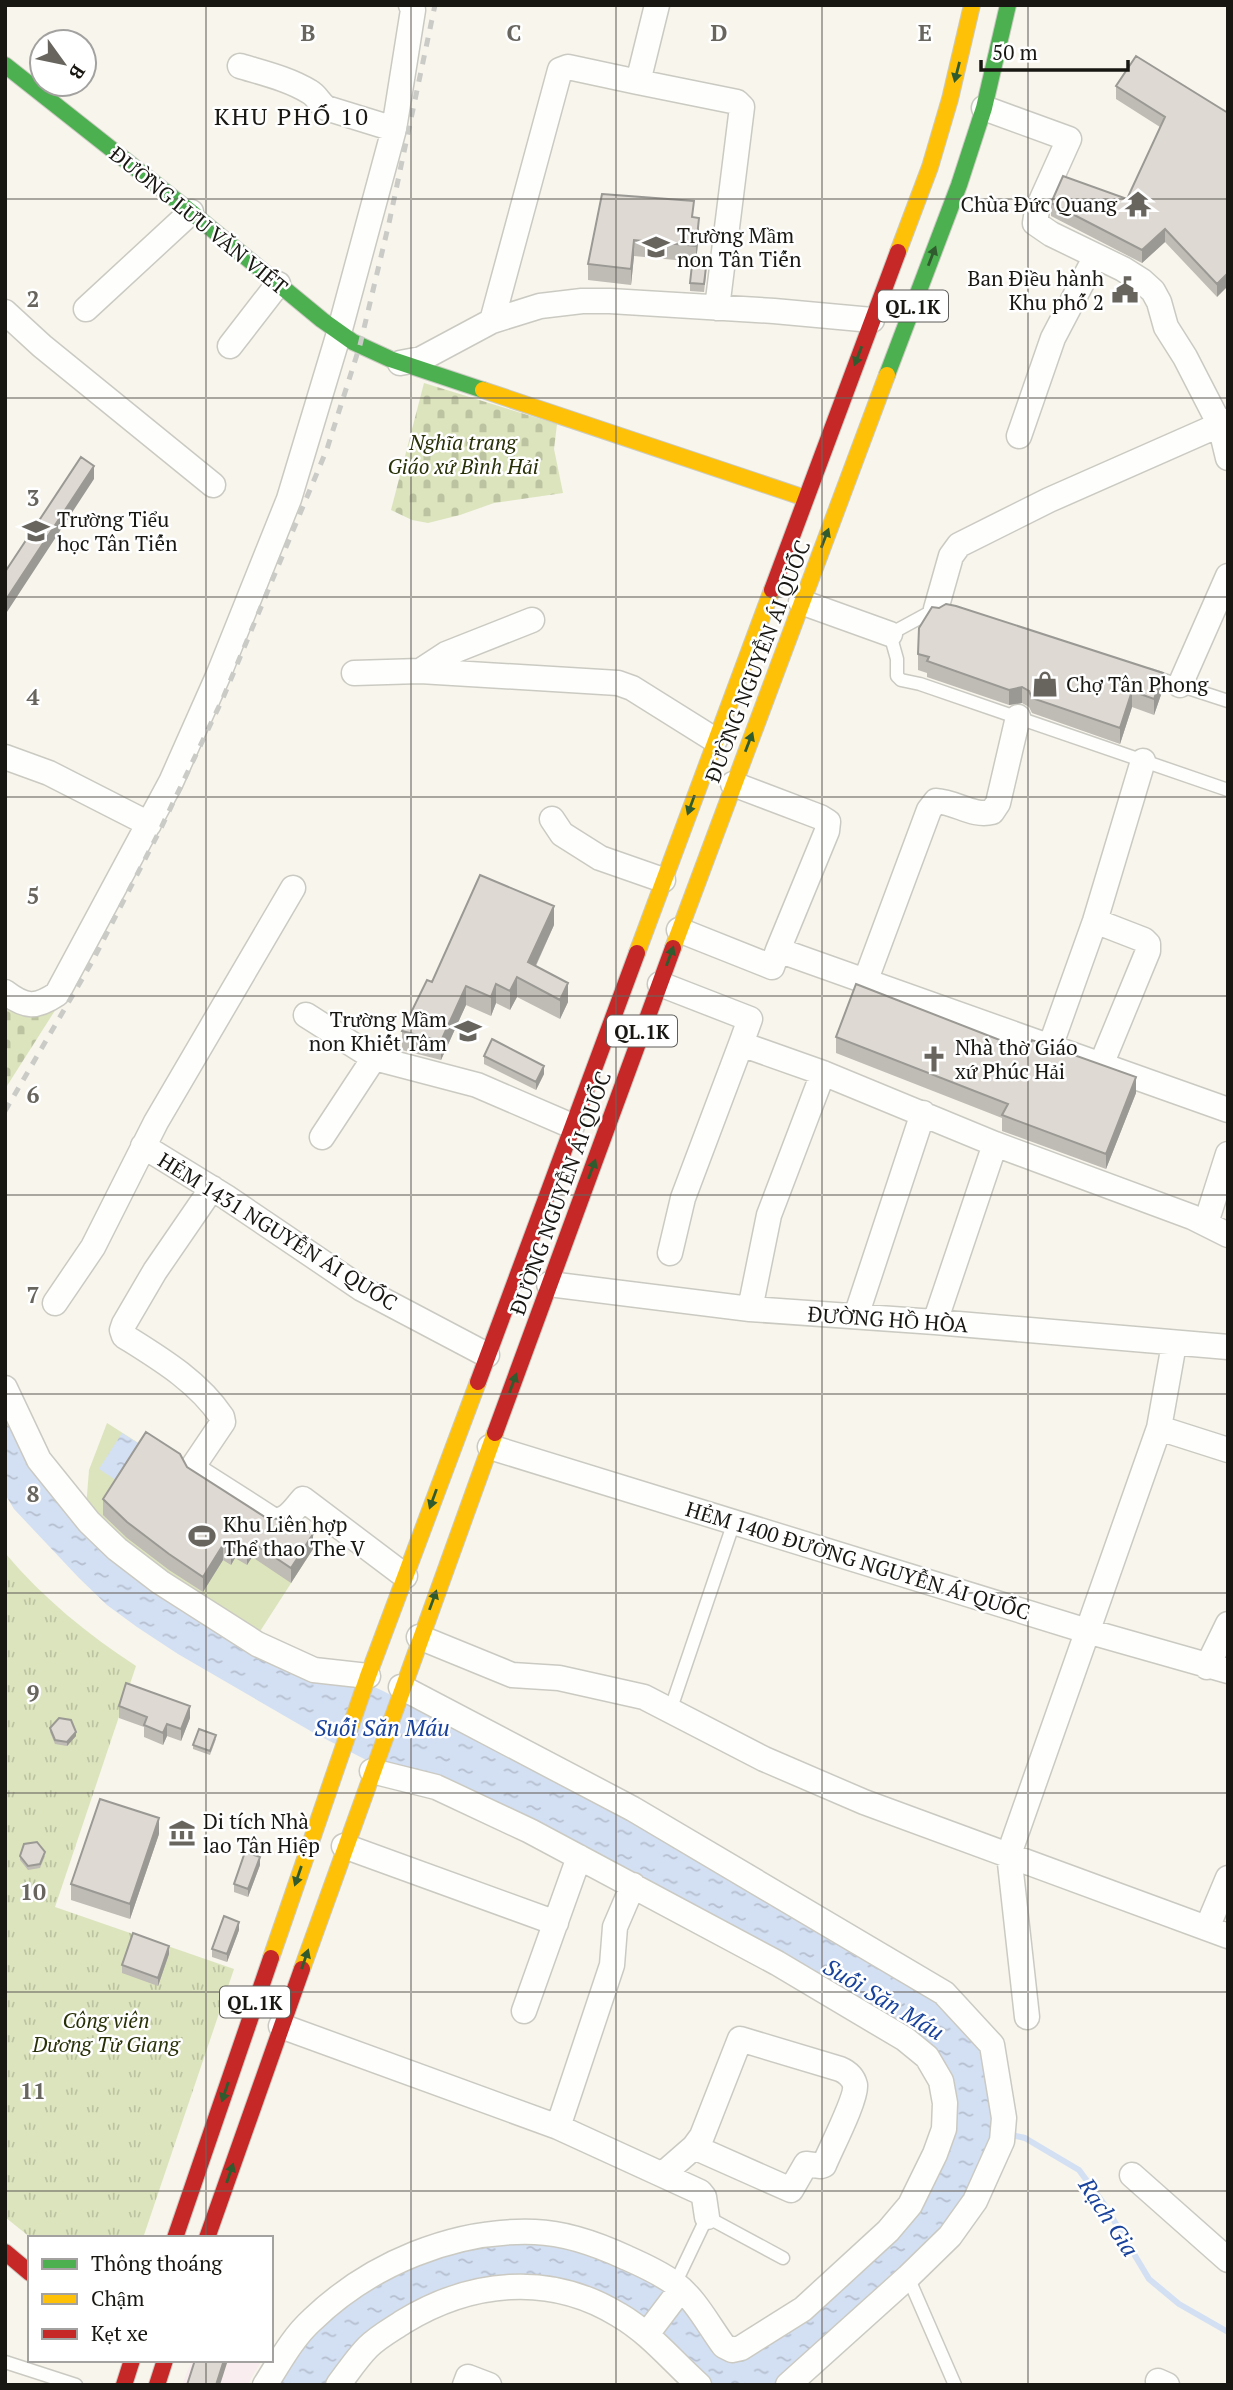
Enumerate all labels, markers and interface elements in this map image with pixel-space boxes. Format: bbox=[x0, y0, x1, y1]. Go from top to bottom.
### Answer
text: B bbox=[301, 17, 316, 48]
text: C bbox=[507, 17, 522, 48]
text: D bbox=[711, 17, 728, 48]
text: E bbox=[918, 17, 932, 48]
north arrow bbox=[28, 28, 98, 98]
scale bar bbox=[981, 28, 1128, 72]
text: 50 m bbox=[992, 38, 1038, 66]
text: B bbox=[64, 61, 92, 85]
one-way arrow bbox=[951, 61, 962, 83]
district label: KHU PHỐ 10 bbox=[214, 100, 370, 132]
street label: ĐƯỜNG LƯU VĂN VIẾT bbox=[104, 140, 294, 300]
temple icon: Chùa Đức Quang bbox=[1123, 189, 1153, 219]
place label: Chùa Đức Quang bbox=[961, 190, 1118, 218]
place label: Trường Mầm non Tân Tiến bbox=[677, 221, 802, 273]
school or university icon: Trường Mầm non Tân Tiến bbox=[641, 232, 671, 262]
one-way arrow bbox=[926, 246, 937, 267]
place label: Ban Điều hành Khu phố 2 bbox=[967, 264, 1104, 316]
public building icon: Ban Điều hành Khu phố 2 bbox=[1110, 275, 1140, 305]
text: 2 bbox=[27, 283, 40, 314]
road number: QL.1K bbox=[878, 290, 948, 322]
one-way arrow bbox=[853, 346, 864, 367]
park label: Nghĩa trang Giáo xứ Bình Hải bbox=[387, 428, 539, 480]
text: 3 bbox=[27, 482, 40, 513]
place label: Trường Tiểu học Tân Tiến bbox=[57, 505, 178, 557]
school or university icon: Trường Tiểu học Tân Tiến bbox=[21, 516, 51, 546]
one-way arrow bbox=[820, 527, 831, 548]
street label: ĐƯỜNG NGUYỄN ÁI QUỐC bbox=[698, 536, 816, 786]
shop icon: Chợ Tân Phong bbox=[1030, 669, 1060, 699]
place label: Chợ Tân Phong bbox=[1066, 670, 1209, 698]
text: 4 bbox=[27, 681, 40, 712]
one-way arrow bbox=[743, 731, 754, 752]
one-way arrow bbox=[685, 795, 696, 816]
text: 5 bbox=[27, 880, 40, 911]
one-way arrow bbox=[665, 945, 676, 966]
place label: Trường Mầm non Khiết Tâm bbox=[309, 1005, 447, 1057]
road number: QL.1K bbox=[607, 1015, 677, 1046]
school or university icon: Trường Mầm non Khiết Tâm bbox=[453, 1016, 483, 1046]
place label: Nhà thờ Giáo xứ Phúc Hải bbox=[955, 1033, 1078, 1085]
church icon: Nhà thờ Giáo xứ Phúc Hải bbox=[919, 1044, 949, 1074]
street label: ĐƯỜNG NGUYỄN ÁI QUỐC bbox=[503, 1067, 617, 1319]
text: 6 bbox=[27, 1079, 40, 1110]
street label: HẺM 1431 NGUYỄN ÁI QUỐC bbox=[153, 1146, 403, 1316]
one-way arrow bbox=[586, 1159, 597, 1180]
text: 7 bbox=[27, 1279, 40, 1310]
street label: ĐƯỜNG HỒ HÒA bbox=[807, 1299, 970, 1339]
one-way arrow bbox=[508, 1372, 519, 1393]
text: 8 bbox=[27, 1478, 40, 1509]
one-way arrow bbox=[428, 1488, 439, 1509]
street label: HẺM 1400 ĐƯỜNG NGUYỄN ÁI QUỐC bbox=[682, 1494, 1034, 1626]
place label: Khu Liên hợp Thể thao The V bbox=[223, 1510, 366, 1562]
sports icon: Khu Liên hợp Thể thao The V bbox=[187, 1521, 217, 1551]
one-way arrow bbox=[428, 1589, 439, 1610]
text: 9 bbox=[27, 1677, 40, 1708]
water label: Suối Săn Máu bbox=[314, 1712, 450, 1743]
place label: Di tích Nhà lao Tân Hiệp bbox=[203, 1807, 320, 1859]
museum icon: Di tích Nhà lao Tân Hiệp bbox=[167, 1818, 197, 1848]
one-way arrow bbox=[292, 1866, 303, 1887]
text: 10 bbox=[20, 1876, 46, 1907]
one-way arrow bbox=[300, 1948, 311, 1969]
water label: Suối Săn Máu bbox=[818, 1951, 950, 2047]
road number: QL.1K bbox=[220, 1986, 290, 2018]
park label: Công viên Dương Tử Giang bbox=[32, 2006, 181, 2058]
text: 11 bbox=[20, 2075, 46, 2106]
one-way arrow bbox=[219, 2081, 230, 2102]
one-way arrow bbox=[225, 2163, 236, 2184]
water label: Rạch Gia bbox=[1071, 2171, 1146, 2262]
legend bbox=[28, 2236, 273, 2362]
text: Thông thoáng bbox=[91, 2249, 223, 2277]
text: Chậm bbox=[91, 2284, 144, 2312]
text: Kẹt xe bbox=[91, 2319, 148, 2347]

